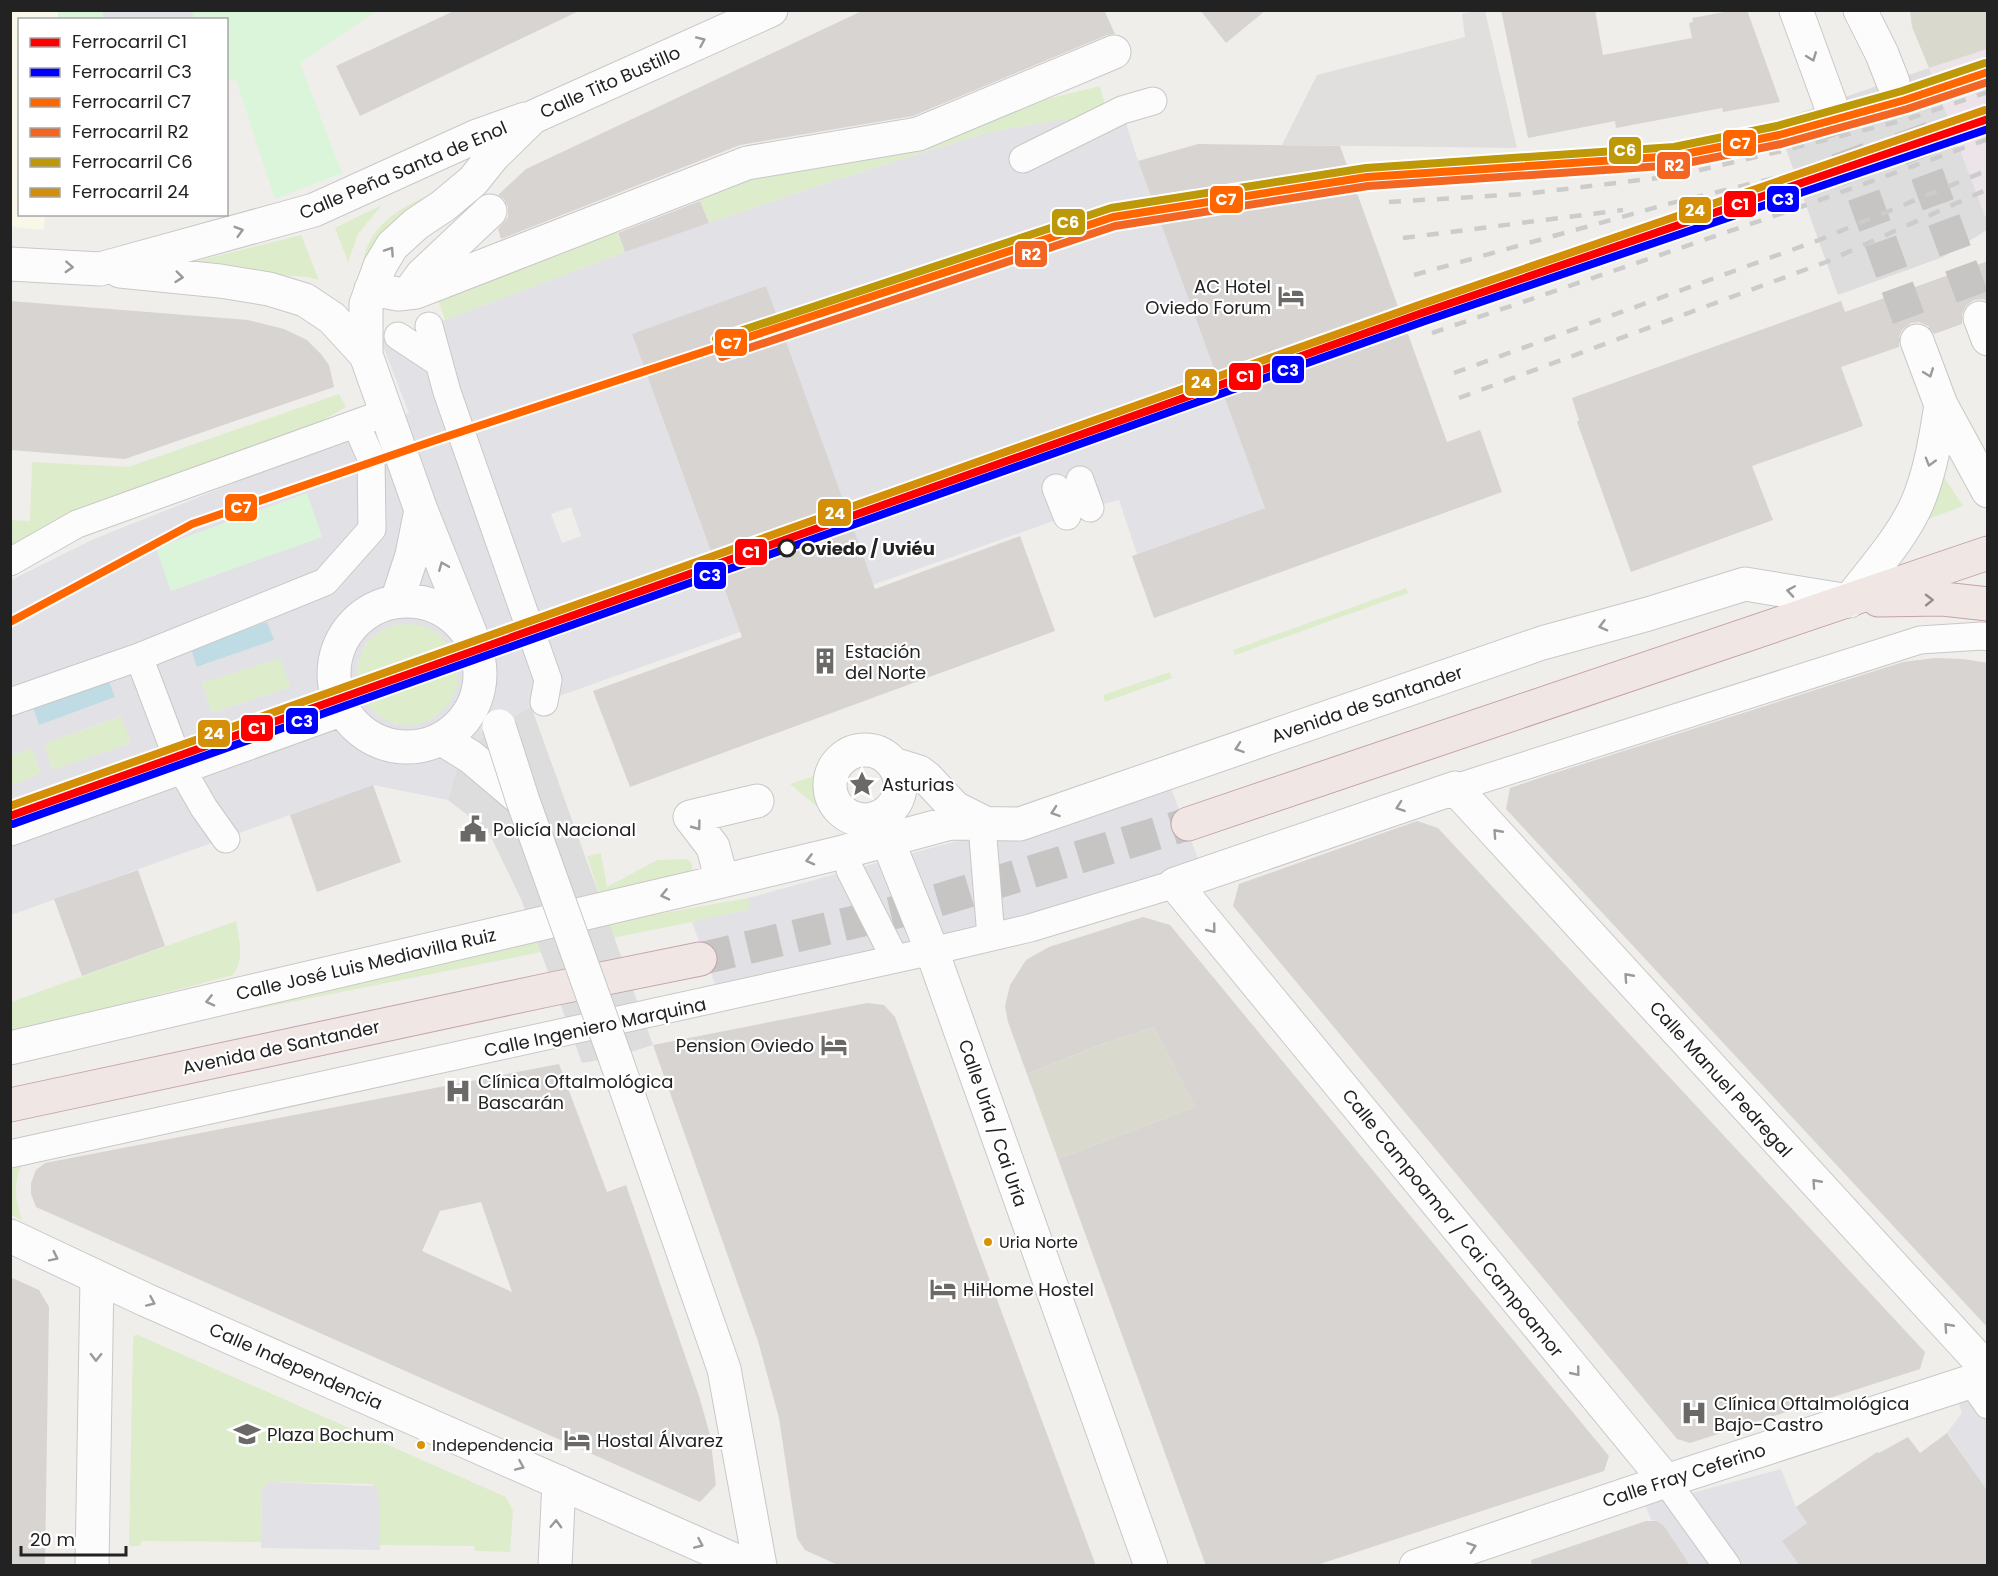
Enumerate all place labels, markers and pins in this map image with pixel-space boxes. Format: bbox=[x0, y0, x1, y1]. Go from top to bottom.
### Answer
place label: AC Hotel Oviedo Forum bbox=[1145, 274, 1271, 320]
hotel icon: AC Hotel Oviedo Forum bbox=[1276, 281, 1306, 311]
place label: Oviedo / Uviéu bbox=[801, 536, 935, 561]
marker: Oviedo / Uviéu bbox=[778, 539, 796, 557]
place label: Estación del Norte bbox=[845, 639, 926, 685]
building icon: Estación del Norte bbox=[810, 646, 840, 676]
place icon: Asturias bbox=[847, 769, 877, 799]
place label: Asturias bbox=[882, 772, 954, 797]
public building icon: Policía Nacional bbox=[458, 814, 488, 844]
place label: Policía Nacional bbox=[493, 817, 636, 842]
hotel icon: Pension Oviedo bbox=[819, 1030, 849, 1060]
place label: Pension Oviedo bbox=[676, 1033, 814, 1058]
place label: Clínica Oftalmológica Bascarán bbox=[478, 1069, 674, 1115]
hospital icon: Clínica Oftalmológica Bascarán bbox=[443, 1076, 473, 1106]
place label: Uria Norte bbox=[999, 1231, 1078, 1254]
marker: Uria Norte bbox=[982, 1236, 994, 1248]
hotel icon: HiHome Hostel bbox=[928, 1274, 958, 1304]
place label: HiHome Hostel bbox=[963, 1277, 1094, 1302]
place label: Clínica Oftalmológica Bajo-Castro bbox=[1714, 1391, 1910, 1437]
hospital icon: Clínica Oftalmológica Bajo-Castro bbox=[1679, 1398, 1709, 1428]
school or university icon: Plaza Bochum bbox=[232, 1419, 262, 1449]
place label: Plaza Bochum bbox=[267, 1422, 394, 1447]
hotel icon: Hostal Álvarez bbox=[562, 1425, 592, 1455]
place label: Hostal Álvarez bbox=[597, 1428, 723, 1453]
place label: Independencia bbox=[432, 1434, 553, 1457]
marker: Independencia bbox=[415, 1439, 427, 1451]

